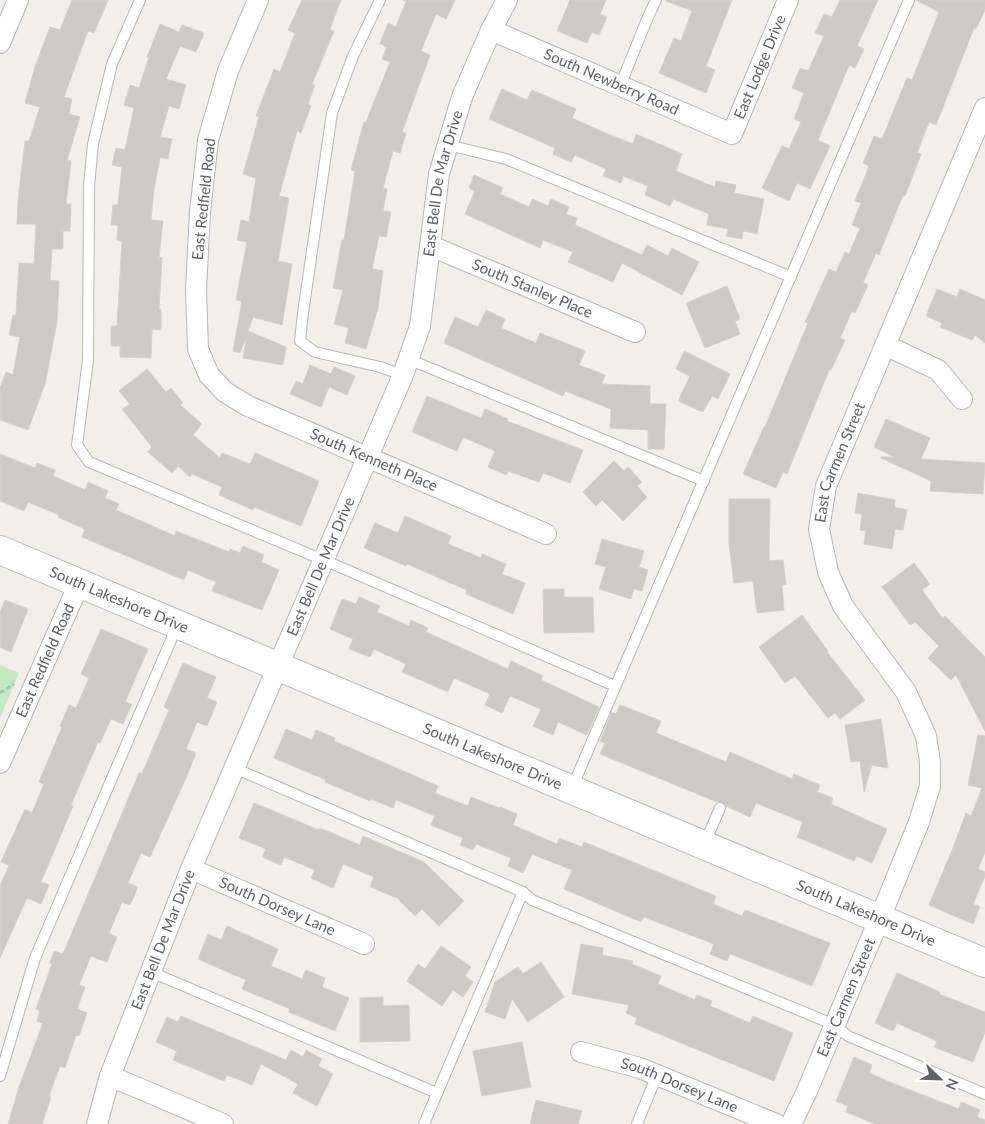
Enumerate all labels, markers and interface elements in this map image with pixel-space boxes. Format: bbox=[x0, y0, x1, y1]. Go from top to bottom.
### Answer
street label: East Lodge Drive bbox=[729, 12, 789, 121]
street label: South Newberry Road bbox=[541, 44, 682, 118]
street label: East Bell De Mar Drive bbox=[419, 108, 466, 258]
street label: East Redfield Road bbox=[188, 137, 218, 261]
street label: South Stanley Place bbox=[470, 254, 596, 321]
street label: East Carmen Street bbox=[810, 399, 868, 524]
street label: South Kenneth Place bbox=[308, 424, 441, 494]
street label: East Bell De Mar Drive bbox=[282, 494, 358, 638]
street label: South Lakeshore Drive bbox=[47, 562, 192, 636]
street label: East Redfield Road bbox=[11, 600, 77, 720]
street label: South Lakeshore Drive bbox=[421, 718, 565, 793]
street label: East Bell De Mar Drive bbox=[127, 867, 198, 1012]
street label: South Dorsey Lane bbox=[217, 872, 339, 939]
street label: South Lakeshore Drive bbox=[794, 875, 939, 949]
street label: East Carmen Street bbox=[812, 935, 878, 1059]
street label: South Dorsey Lane bbox=[619, 1053, 741, 1116]
north arrow bbox=[915, 1054, 965, 1104]
text: N bbox=[942, 1076, 962, 1093]

